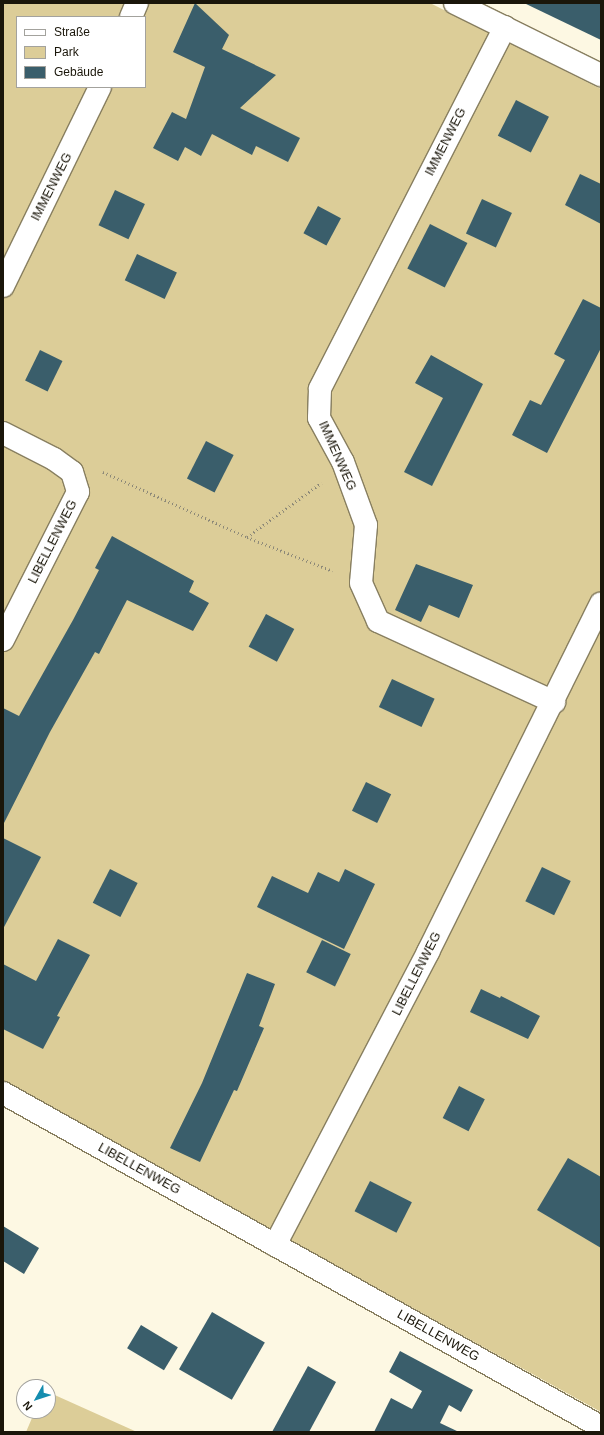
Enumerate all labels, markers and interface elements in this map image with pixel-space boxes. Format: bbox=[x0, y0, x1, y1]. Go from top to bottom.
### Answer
legend bbox=[16, 16, 146, 88]
text: Straße bbox=[54, 25, 90, 39]
text: Park bbox=[54, 45, 79, 59]
text: Gebäude bbox=[54, 65, 103, 79]
street label: IMMENWEG bbox=[422, 105, 470, 179]
street label: IMMENWEG bbox=[28, 150, 76, 224]
street label: IMMENWEG bbox=[315, 419, 359, 493]
street label: LIBELLENWEG bbox=[25, 498, 81, 586]
street label: LIBELLENWEG bbox=[389, 930, 445, 1018]
street label: LIBELLENWEG bbox=[95, 1140, 183, 1198]
street label: LIBELLENWEG bbox=[394, 1307, 482, 1365]
north arrow bbox=[16, 1379, 56, 1419]
text: N bbox=[20, 1399, 35, 1413]

